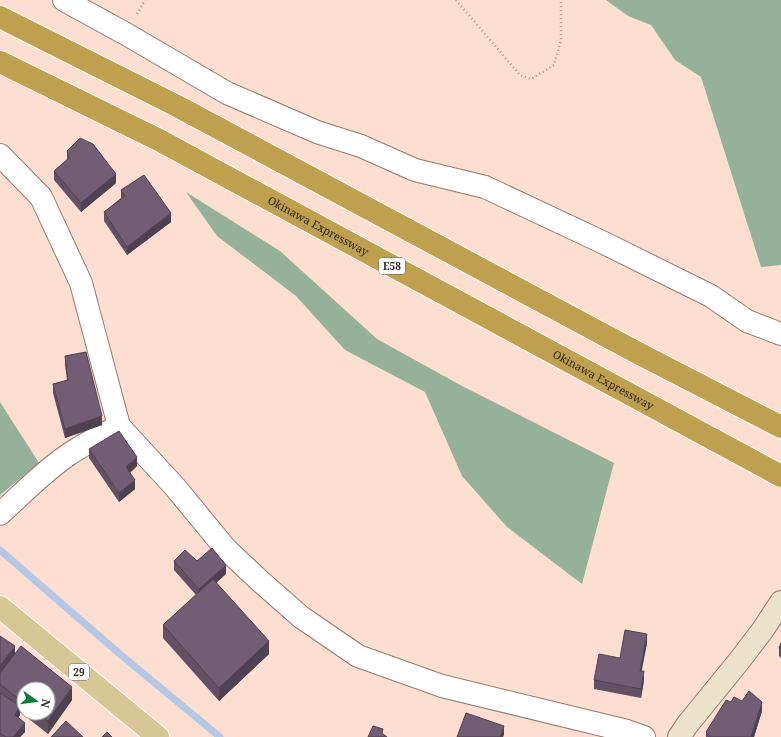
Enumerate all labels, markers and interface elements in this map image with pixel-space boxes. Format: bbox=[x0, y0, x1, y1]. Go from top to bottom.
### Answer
street label: Okinawa Expressway bbox=[265, 192, 372, 259]
road number: E58 bbox=[379, 258, 405, 274]
street label: Okinawa Expressway bbox=[550, 346, 657, 413]
road number: 29 bbox=[69, 664, 89, 680]
north arrow bbox=[16, 681, 56, 721]
text: N bbox=[38, 698, 55, 710]

